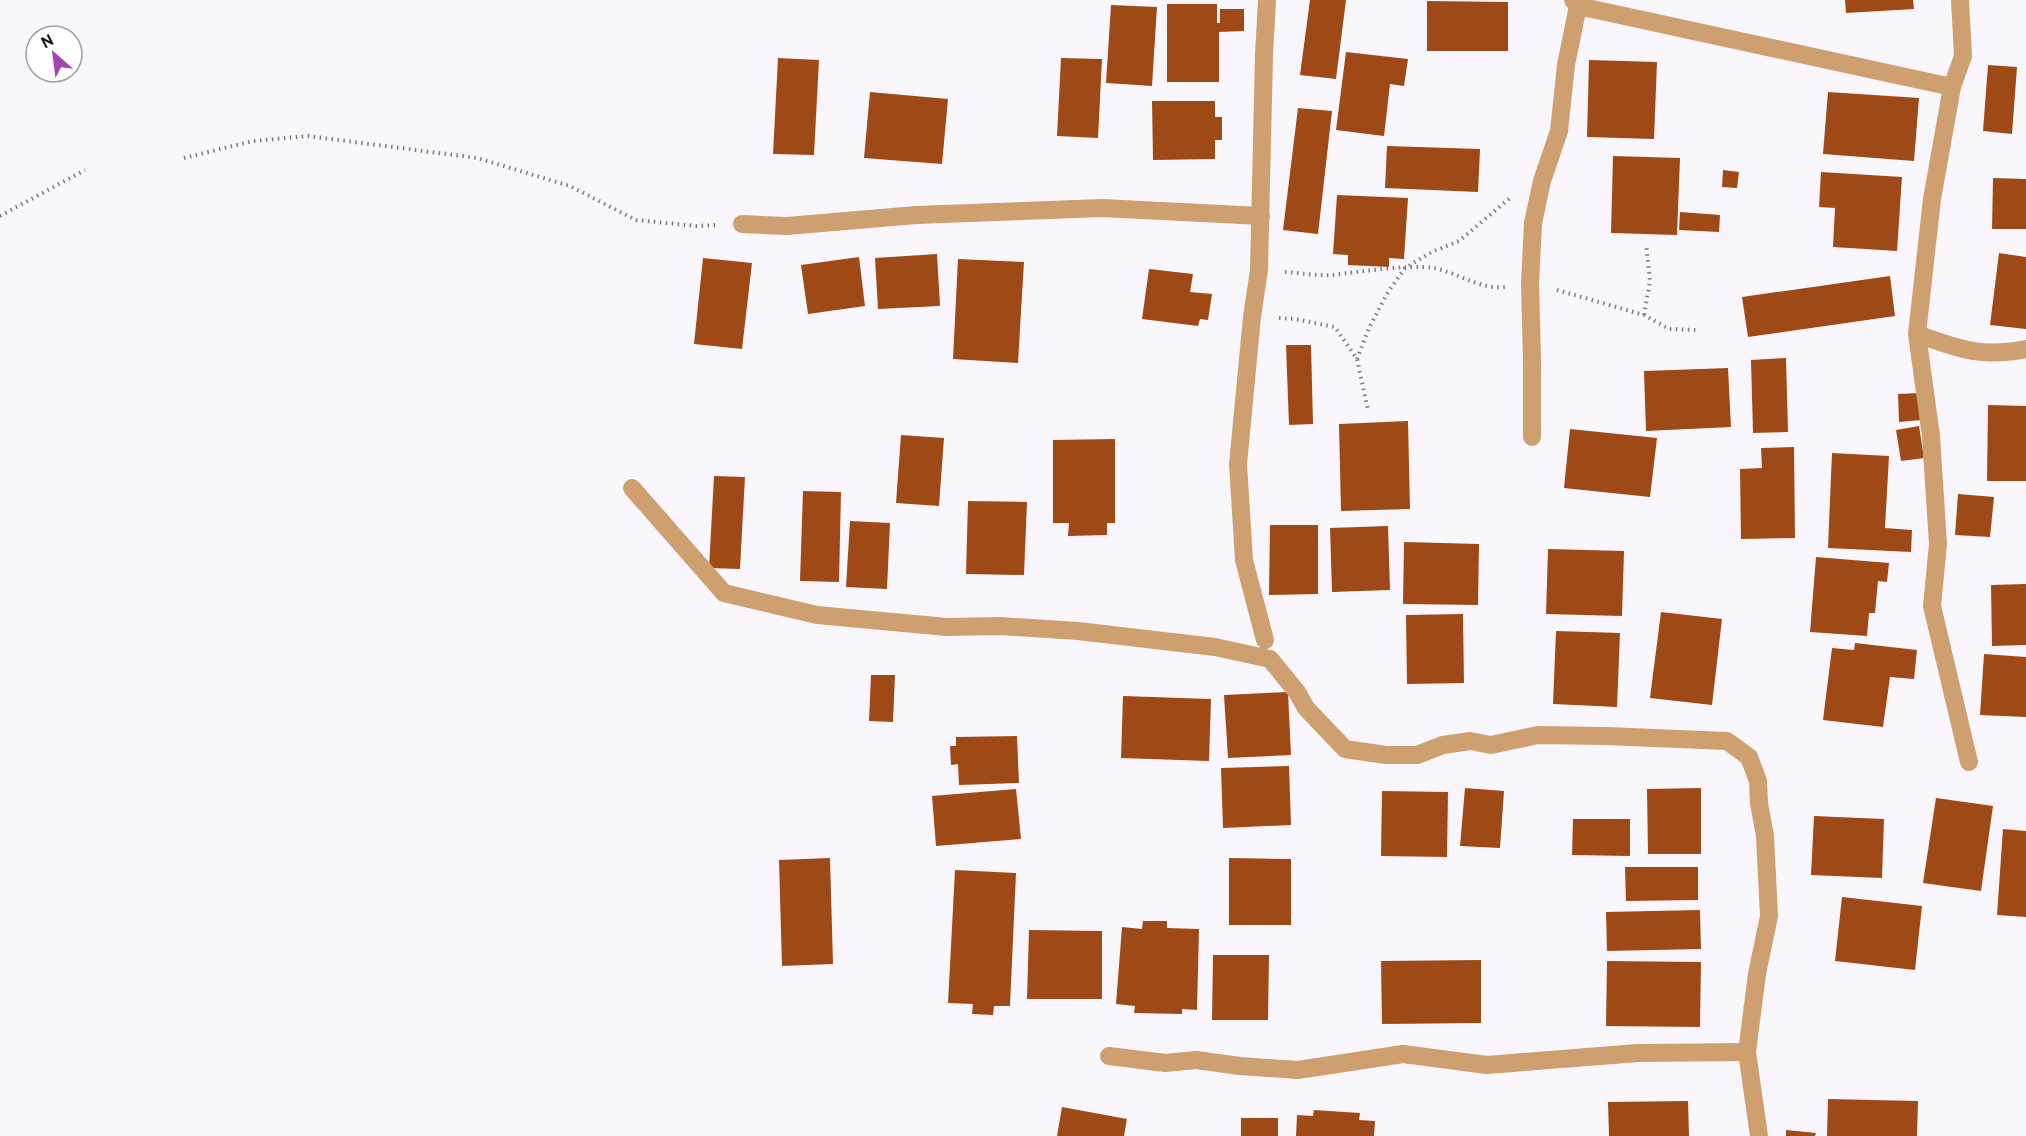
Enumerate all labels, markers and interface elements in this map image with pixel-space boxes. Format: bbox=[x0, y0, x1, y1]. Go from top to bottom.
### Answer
north arrow bbox=[24, 24, 84, 84]
text: N bbox=[38, 31, 58, 54]

